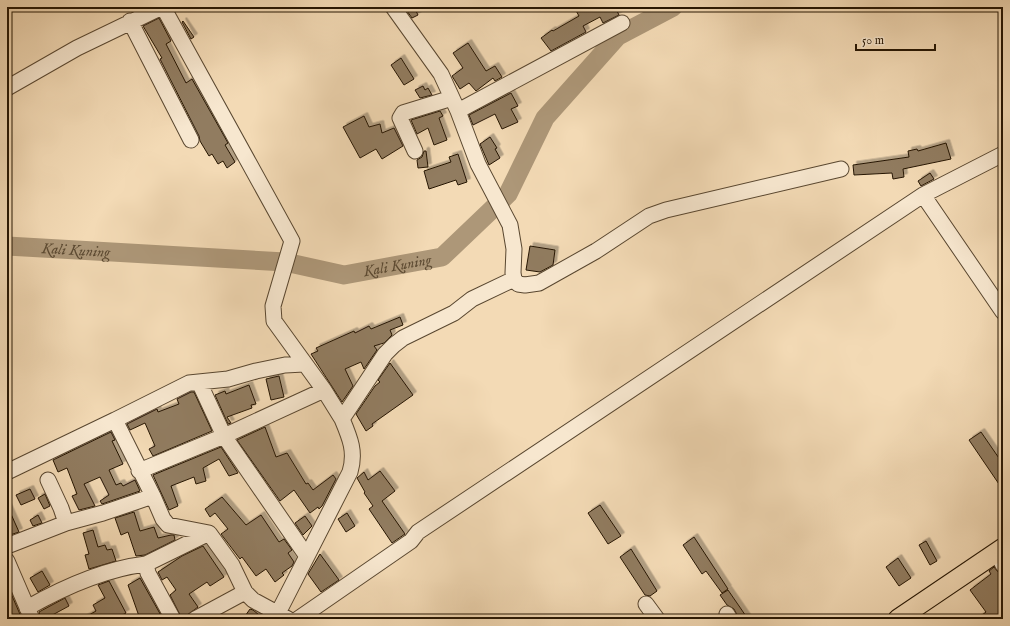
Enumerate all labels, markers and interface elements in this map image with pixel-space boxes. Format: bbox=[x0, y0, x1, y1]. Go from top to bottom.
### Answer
scale bar bbox=[856, 26, 935, 52]
text: 50 m bbox=[862, 33, 884, 48]
water label: Kali Kuning bbox=[40, 239, 112, 263]
water label: Kali Kuning bbox=[361, 250, 434, 281]

